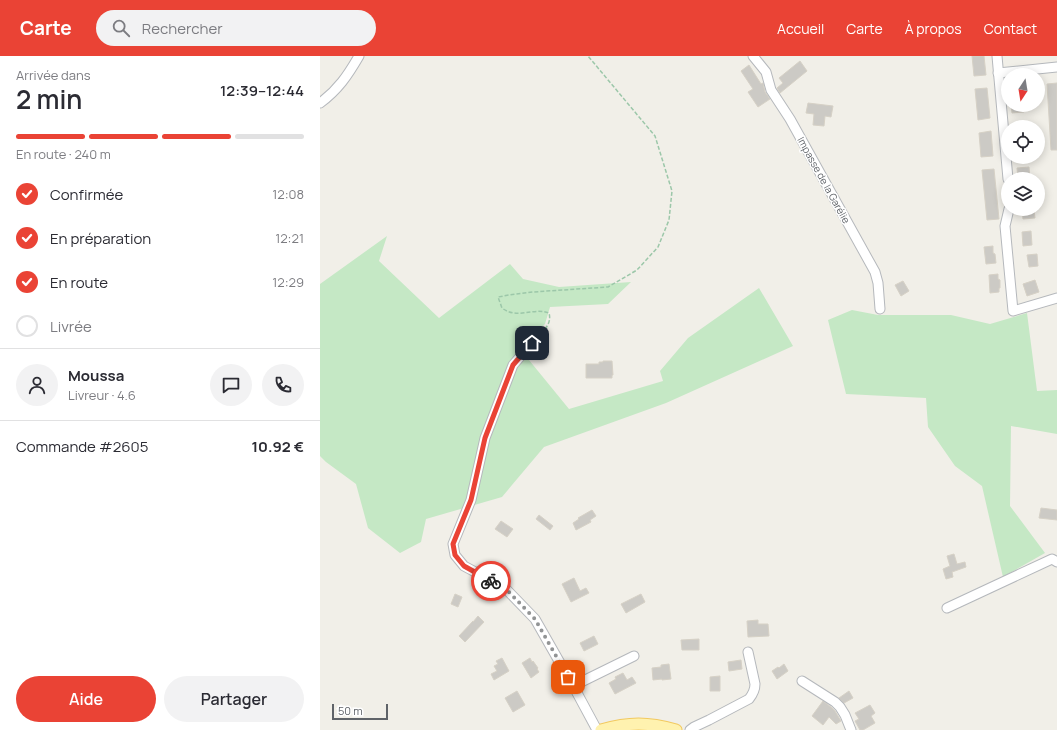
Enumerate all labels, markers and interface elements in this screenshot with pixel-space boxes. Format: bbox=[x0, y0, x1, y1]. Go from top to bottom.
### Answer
search box bbox=[96, 10, 376, 46]
text: Carte bbox=[20, 15, 72, 41]
icon: search bbox=[110, 17, 132, 39]
text: Rechercher bbox=[142, 18, 223, 39]
text: Accueil bbox=[777, 19, 824, 38]
text: Carte bbox=[846, 19, 883, 38]
text: À propos bbox=[905, 19, 962, 38]
text: Contact bbox=[984, 19, 1037, 38]
text: Arrivée dans bbox=[16, 66, 91, 84]
north arrow bbox=[1001, 68, 1045, 112]
map controls bbox=[1001, 68, 1045, 216]
text: 12:39–12:44 bbox=[220, 80, 304, 101]
text: 2 min bbox=[16, 81, 82, 117]
button: locate bbox=[1001, 120, 1045, 164]
street label: Impasse de la Garélie bbox=[794, 134, 854, 226]
text: En route · 240 m bbox=[16, 145, 111, 163]
button: layers bbox=[1001, 172, 1045, 216]
icon: check bbox=[16, 183, 38, 205]
text: Confirmée bbox=[50, 184, 123, 205]
text: 12:08 bbox=[272, 185, 304, 203]
icon: check bbox=[16, 227, 38, 249]
text: En préparation bbox=[50, 228, 151, 249]
text: 12:21 bbox=[275, 229, 304, 247]
icon: check bbox=[16, 271, 38, 293]
text: En route bbox=[50, 272, 108, 293]
text: 12:29 bbox=[272, 273, 304, 291]
text: Livrée bbox=[50, 316, 92, 337]
pin bbox=[515, 326, 549, 360]
icon: home bbox=[521, 332, 543, 354]
button: person bbox=[16, 364, 58, 406]
button: chat bbox=[210, 364, 252, 406]
button: phone bbox=[262, 364, 304, 406]
text: Moussa bbox=[68, 365, 124, 386]
text: Livreur · 4.6 bbox=[68, 386, 136, 404]
text: Commande #2605 bbox=[16, 436, 148, 457]
text: 10.92 € bbox=[252, 436, 304, 457]
courier bbox=[471, 561, 511, 601]
icon: bike bbox=[480, 570, 502, 592]
pin bbox=[551, 660, 585, 694]
icon: bag bbox=[557, 666, 579, 688]
button: Aide bbox=[16, 676, 156, 722]
button: Partager bbox=[164, 676, 304, 722]
scale bar bbox=[332, 702, 388, 721]
text: 50 m bbox=[338, 703, 363, 718]

